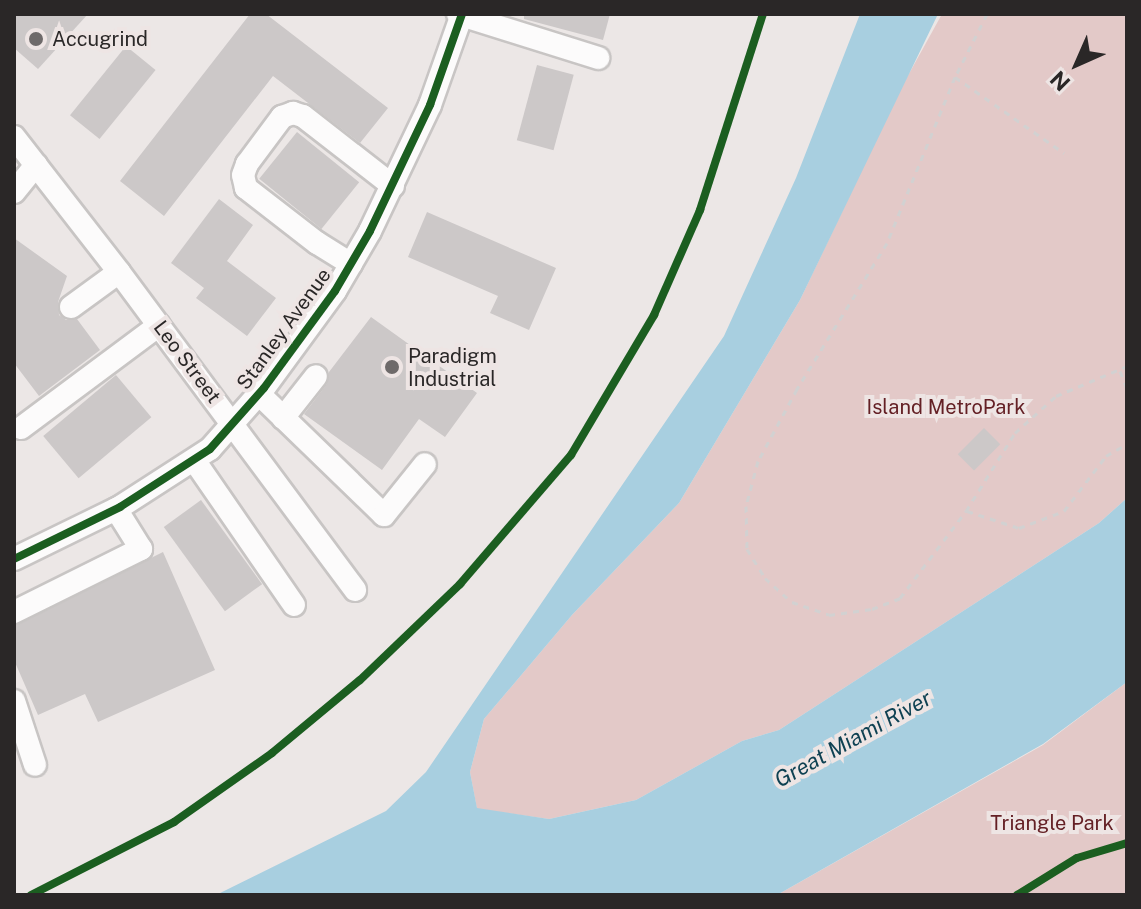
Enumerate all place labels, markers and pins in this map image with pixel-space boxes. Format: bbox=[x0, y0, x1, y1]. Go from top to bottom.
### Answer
place label: Accugrind bbox=[52, 27, 148, 51]
marker: Accugrind bbox=[27, 30, 45, 48]
place label: Paradigm Industrial bbox=[408, 344, 497, 391]
marker: Paradigm Industrial bbox=[383, 358, 401, 376]

